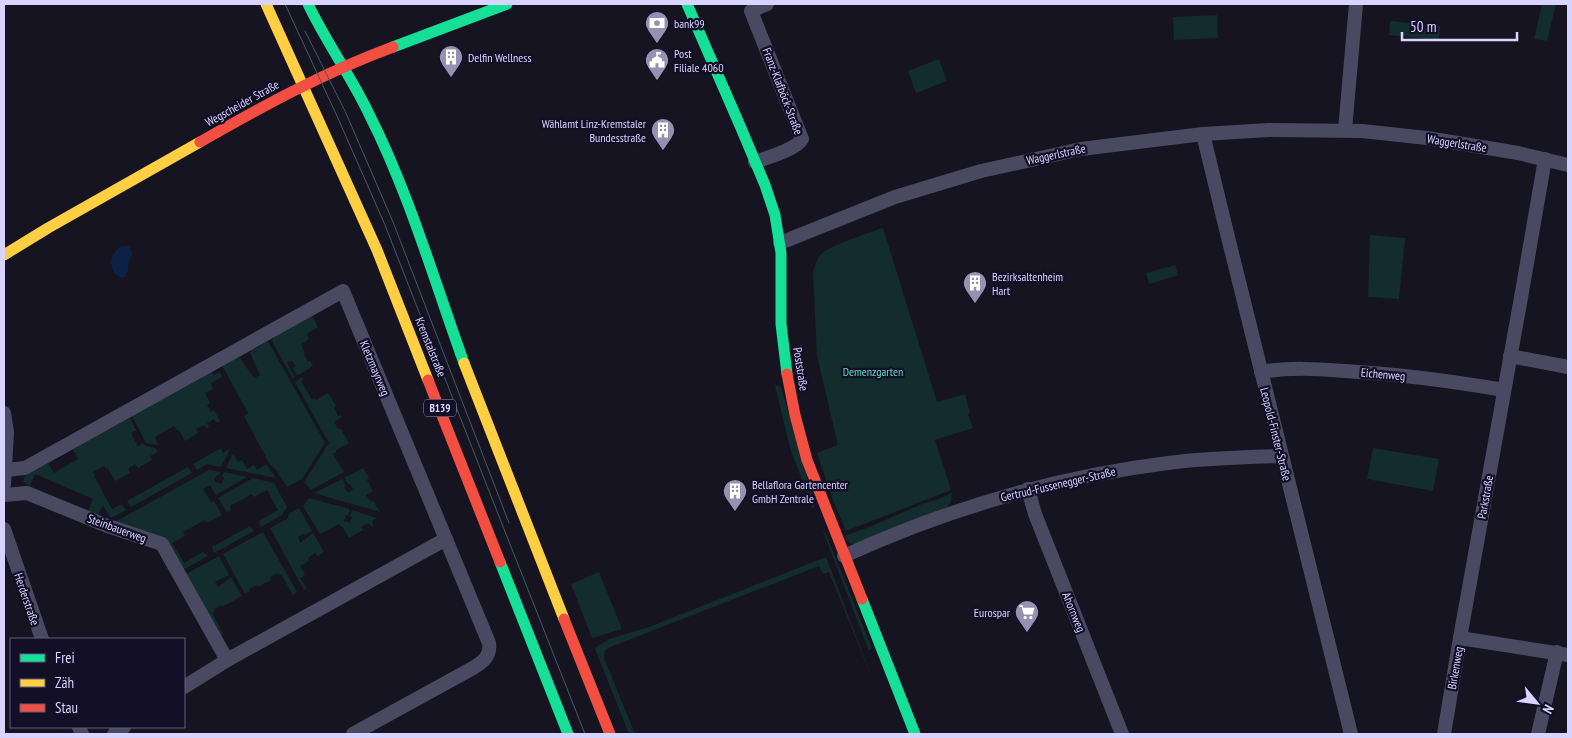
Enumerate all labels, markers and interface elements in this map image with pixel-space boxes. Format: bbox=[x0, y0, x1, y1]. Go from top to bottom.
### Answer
bank icon: bank99 bbox=[644, 10, 670, 44]
scale bar bbox=[1402, 10, 1517, 42]
place label: bank99 bbox=[674, 16, 705, 31]
text: 50 m bbox=[1410, 17, 1436, 36]
building icon: Delfin Wellness bbox=[438, 44, 464, 78]
street label: Franz-Klafböck-Straße bbox=[760, 45, 807, 137]
place label: Post Filiale 4060 bbox=[674, 46, 724, 75]
public building icon: Post Filiale 4060 bbox=[644, 47, 670, 81]
place label: Delfin Wellness bbox=[468, 50, 531, 65]
street label: Wegscheider Straße bbox=[202, 77, 282, 129]
place label: Wählamt Linz-Kremstaler Bundesstraße bbox=[542, 116, 647, 145]
building icon: Wählamt Linz-Kremstaler Bundesstraße bbox=[650, 117, 676, 151]
street label: Waggerlstraße bbox=[1426, 131, 1488, 155]
street label: Waggerlstraße bbox=[1025, 140, 1087, 168]
place label: Bezirksaltenheim Hart bbox=[992, 269, 1063, 298]
building icon: Bezirksaltenheim Hart bbox=[962, 270, 988, 304]
street label: Kremstalstraße bbox=[412, 315, 450, 379]
street label: Kletzmayrweg bbox=[357, 338, 393, 398]
street label: Poststraße bbox=[790, 346, 812, 392]
park label: Demenzgarten bbox=[843, 364, 903, 379]
street label: Eichenweg bbox=[1360, 365, 1406, 383]
street label: Leopold-Finster-Straße bbox=[1257, 386, 1295, 482]
road number: B139 bbox=[424, 399, 456, 416]
street label: Gertrud-Fussenegger-Straße bbox=[999, 463, 1117, 505]
street label: Parkstraße bbox=[1474, 474, 1496, 520]
place label: Bellaflora Gartencenter GmbH Zentrale bbox=[752, 477, 849, 506]
building icon: Bellaflora Gartencenter GmbH Zentrale bbox=[722, 478, 748, 512]
street label: Steinbauerweg bbox=[85, 510, 149, 546]
street label: Herderstraße bbox=[11, 571, 43, 627]
street label: Ahornweg bbox=[1059, 590, 1089, 634]
supermarket icon: Eurospar bbox=[1014, 599, 1040, 633]
place label: Eurospar bbox=[974, 605, 1011, 620]
legend bbox=[10, 638, 185, 728]
street label: Birkenweg bbox=[1444, 645, 1466, 691]
text: Frei bbox=[55, 648, 75, 667]
text: Zäh bbox=[55, 673, 74, 692]
north arrow bbox=[1512, 678, 1562, 728]
text: Stau bbox=[55, 698, 78, 717]
text: N bbox=[1539, 702, 1558, 717]

